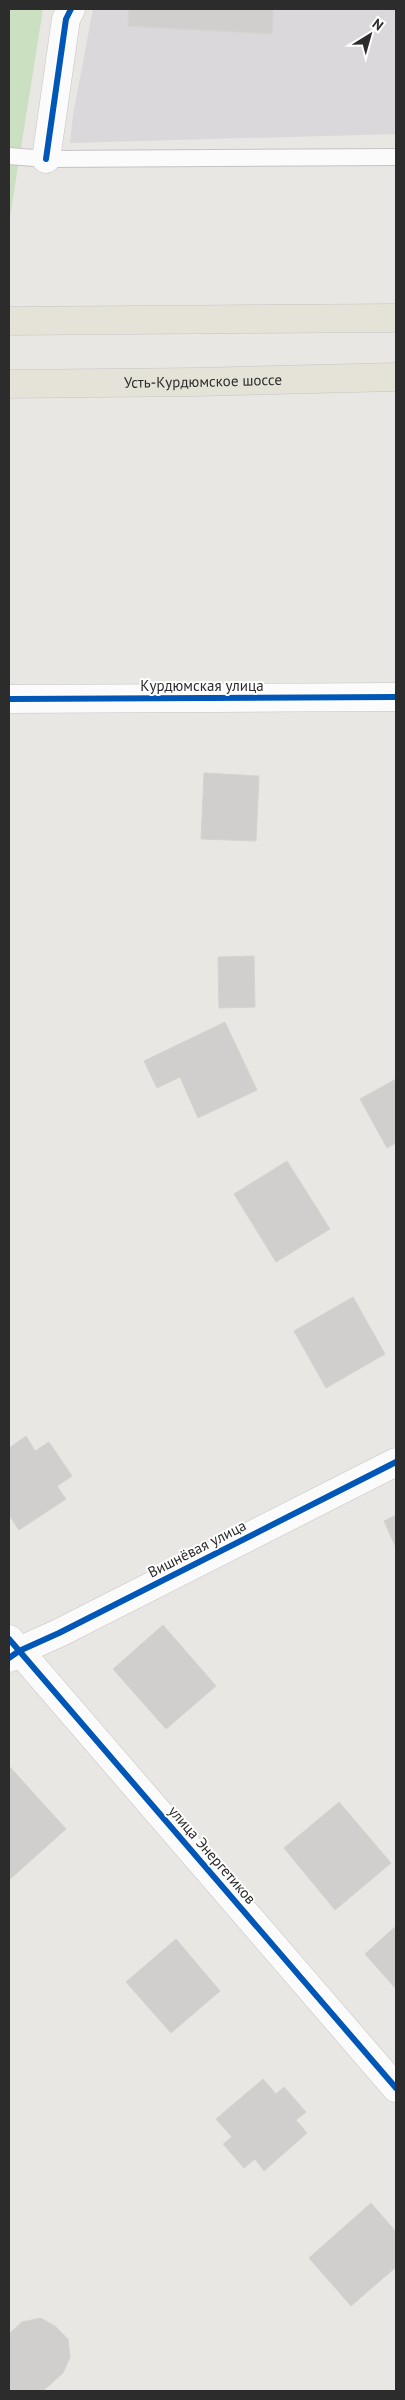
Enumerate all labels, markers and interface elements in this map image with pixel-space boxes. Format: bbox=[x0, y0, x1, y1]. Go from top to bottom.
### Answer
north arrow bbox=[345, 10, 395, 60]
text: N bbox=[369, 15, 387, 35]
street label: Усть-Курдюмское шоссе bbox=[124, 370, 282, 392]
street label: Курдюмская улица bbox=[140, 676, 264, 695]
street label: Вишнёвая улица bbox=[144, 1516, 249, 1582]
street label: улица Энергетиков bbox=[164, 1802, 260, 1908]

